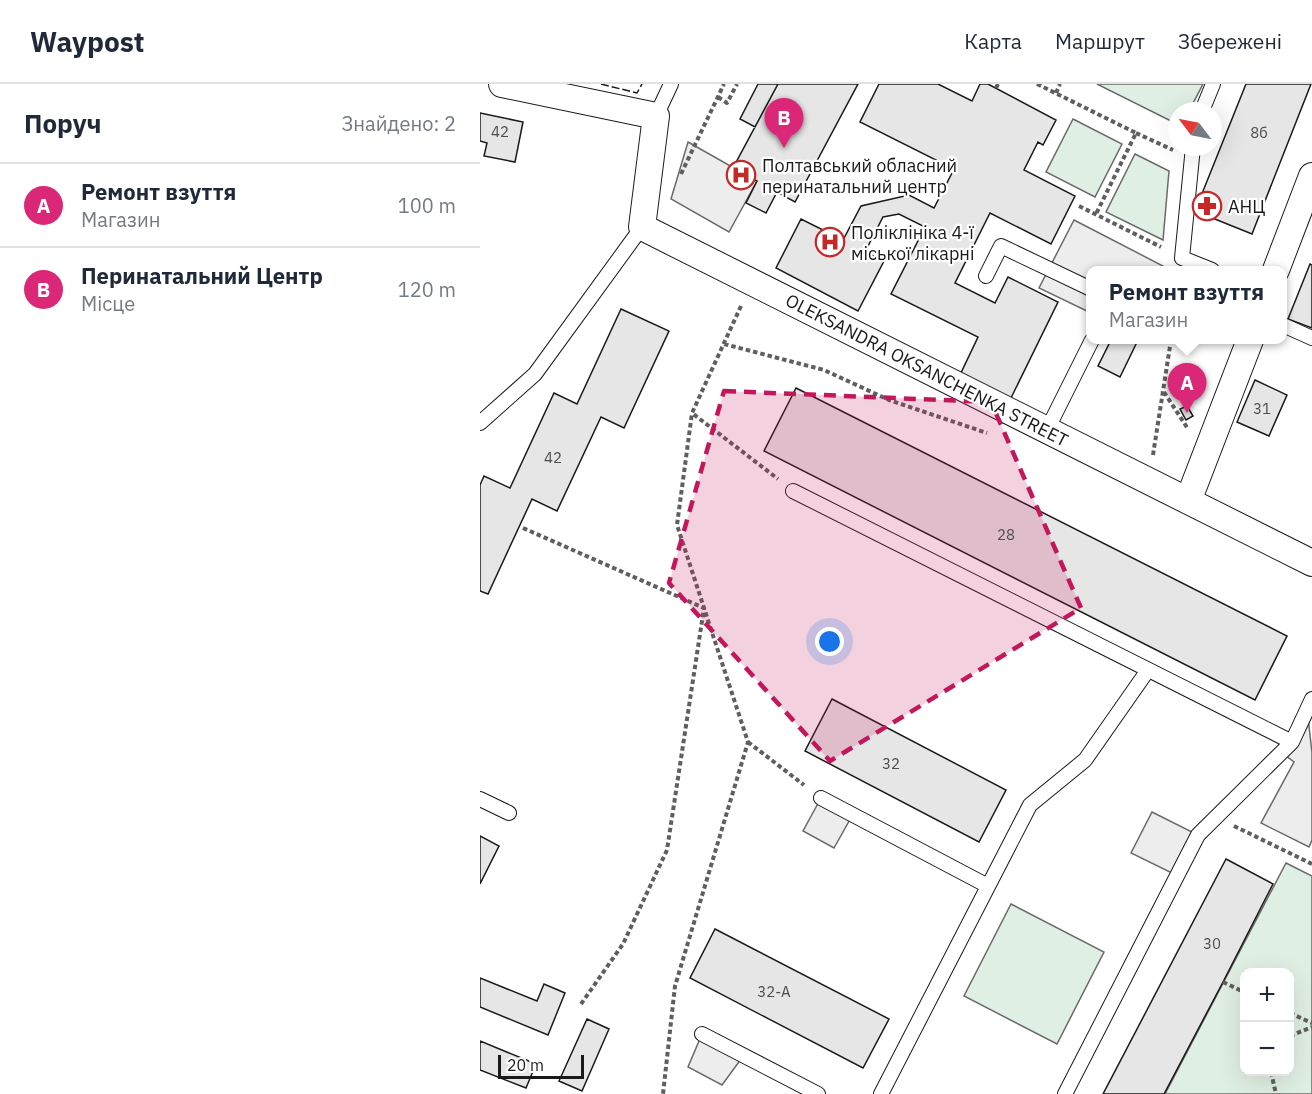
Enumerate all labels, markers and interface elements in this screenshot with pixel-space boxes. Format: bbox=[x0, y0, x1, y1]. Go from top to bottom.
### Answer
text: Waypost bbox=[30, 23, 144, 60]
text: Карта bbox=[964, 27, 1022, 55]
text: Маршрут bbox=[1055, 27, 1145, 55]
text: Збережені bbox=[1178, 27, 1282, 55]
pin: B bbox=[764, 98, 804, 148]
north arrow bbox=[1168, 102, 1222, 156]
text: Поруч bbox=[24, 106, 102, 140]
text: Знайдено: 2 bbox=[342, 110, 456, 137]
house number: 42 bbox=[491, 122, 509, 141]
house number: 8б bbox=[1250, 123, 1268, 142]
place label: Полтавський обласний перинатальний центр bbox=[762, 154, 957, 198]
hospital icon: Полтавський обласний перинатальний центр bbox=[725, 159, 757, 191]
text: Ремонт взуття bbox=[81, 177, 236, 206]
pharmacy icon: АНЦ bbox=[1191, 190, 1223, 222]
text: A bbox=[37, 192, 50, 219]
text: 100 m bbox=[398, 192, 456, 219]
place label: АНЦ bbox=[1228, 195, 1265, 218]
text: Магазин bbox=[81, 206, 161, 233]
place label: Поліклініка 4-ї міської лікарні bbox=[851, 221, 974, 265]
hospital icon: Поліклініка 4-ї міської лікарні bbox=[814, 226, 846, 258]
text: Перинатальний Центр bbox=[81, 261, 323, 290]
popup bbox=[1086, 266, 1287, 344]
text: B bbox=[37, 276, 50, 303]
text: 120 m bbox=[398, 276, 456, 303]
text: Ремонт взуття bbox=[1109, 277, 1264, 306]
street label: OLEKSANDRA OKSANCHENKA STREET bbox=[782, 288, 1072, 452]
text: Місце bbox=[81, 290, 135, 317]
text: Магазин bbox=[1109, 306, 1188, 333]
pin: A bbox=[1168, 364, 1206, 413]
house number: 31 bbox=[1253, 399, 1271, 418]
house number: 42 bbox=[544, 448, 562, 467]
house number: 28 bbox=[997, 525, 1015, 544]
your location bbox=[815, 627, 844, 656]
house number: 32 bbox=[882, 754, 900, 773]
house number: 30 bbox=[1203, 934, 1221, 953]
map controls bbox=[1240, 968, 1294, 1076]
button: + bbox=[1240, 968, 1294, 1022]
house number: 32-А bbox=[757, 982, 791, 1001]
button: − bbox=[1240, 1022, 1294, 1076]
scale bar bbox=[498, 1052, 584, 1080]
text: 20 m bbox=[507, 1055, 544, 1075]

